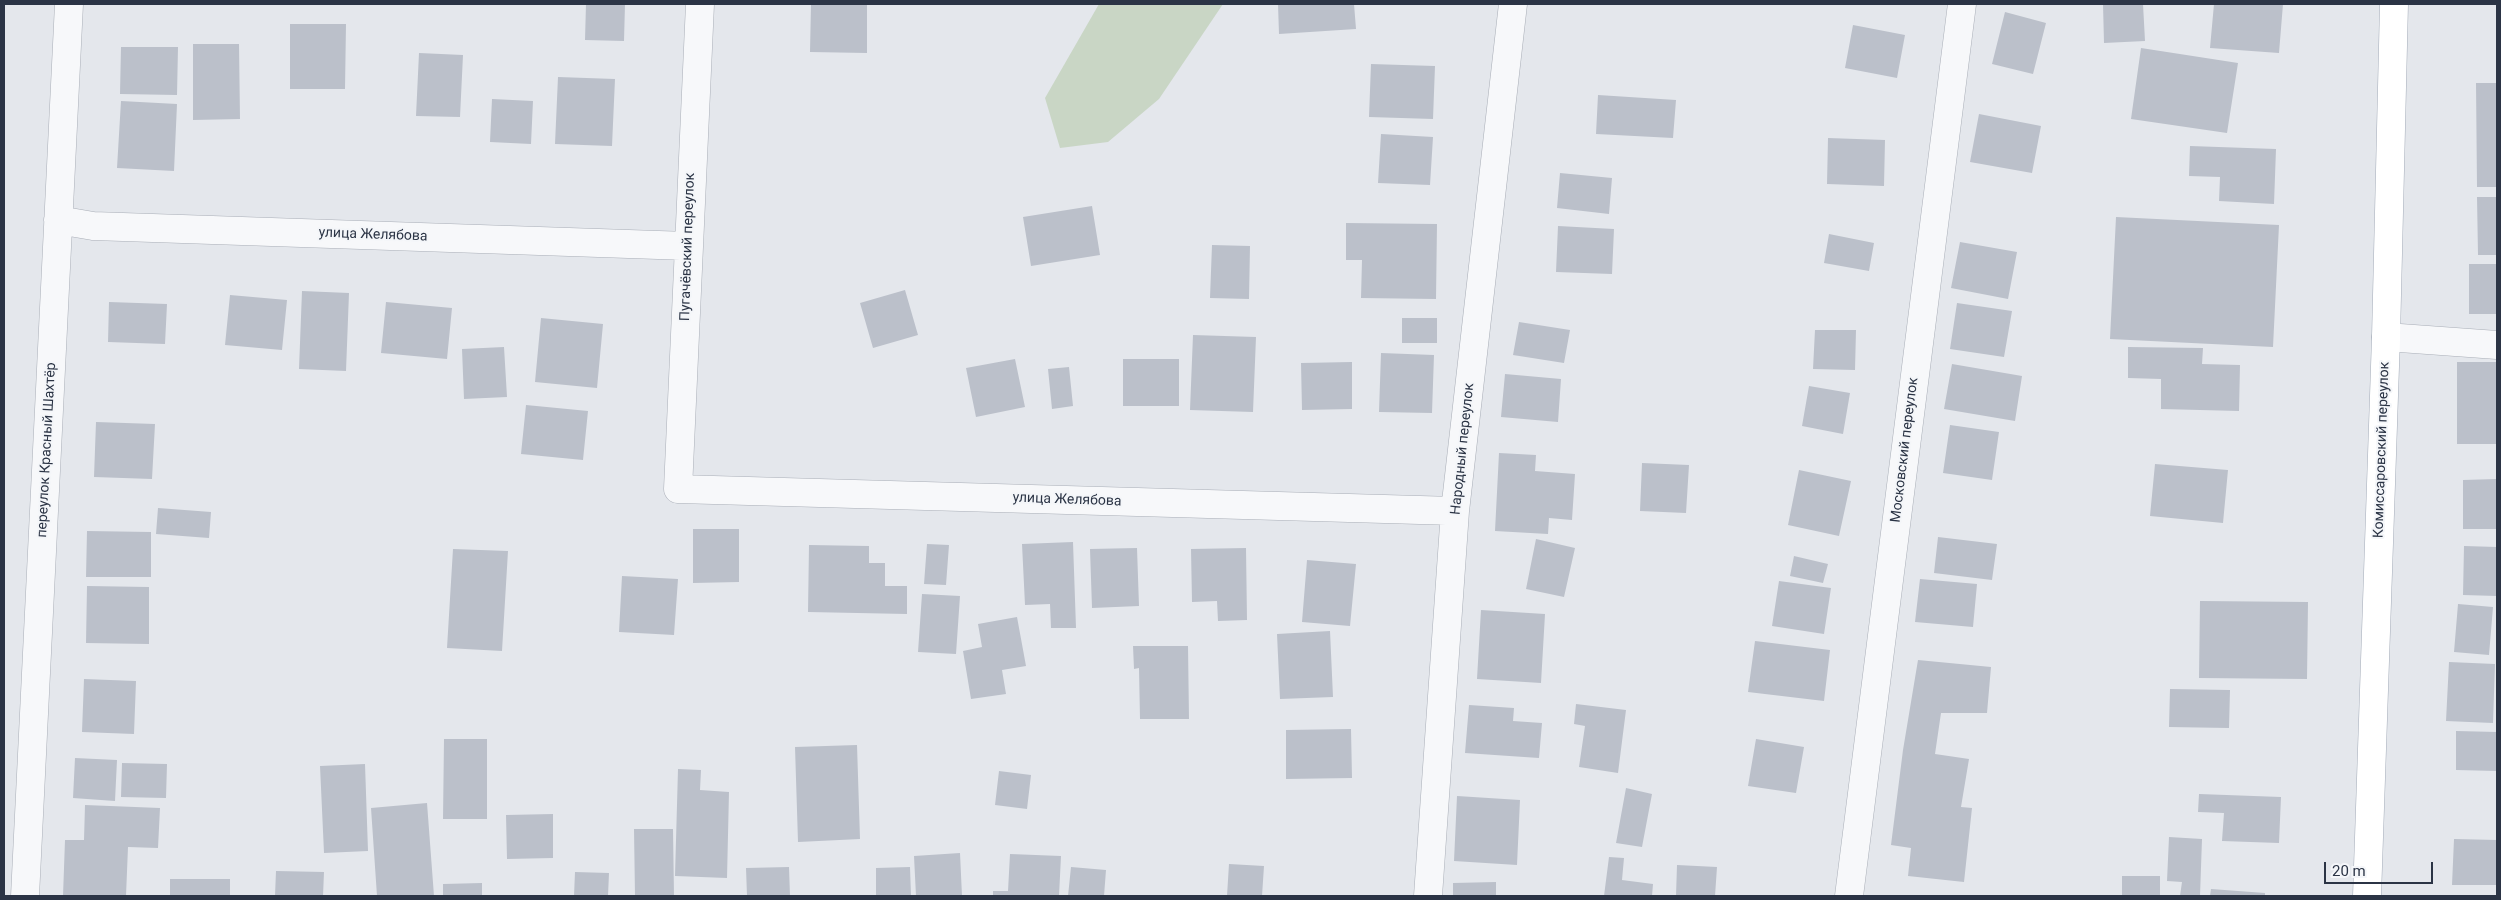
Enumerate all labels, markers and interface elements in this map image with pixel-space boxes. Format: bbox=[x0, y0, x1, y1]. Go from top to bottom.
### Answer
street label: Пугачёвский переулок bbox=[677, 173, 699, 321]
street label: улица Желябова bbox=[318, 225, 428, 245]
street label: Комиссаровский переулок bbox=[2371, 361, 2393, 539]
street label: переулок Красный Шахтёр bbox=[34, 362, 60, 538]
street label: Московский переулок bbox=[1888, 376, 1922, 524]
street label: Народный переулок bbox=[1448, 382, 1478, 516]
street label: улица Желябова bbox=[1012, 490, 1122, 510]
scale bar bbox=[2326, 852, 2435, 884]
text: 20 m bbox=[2332, 862, 2366, 880]

